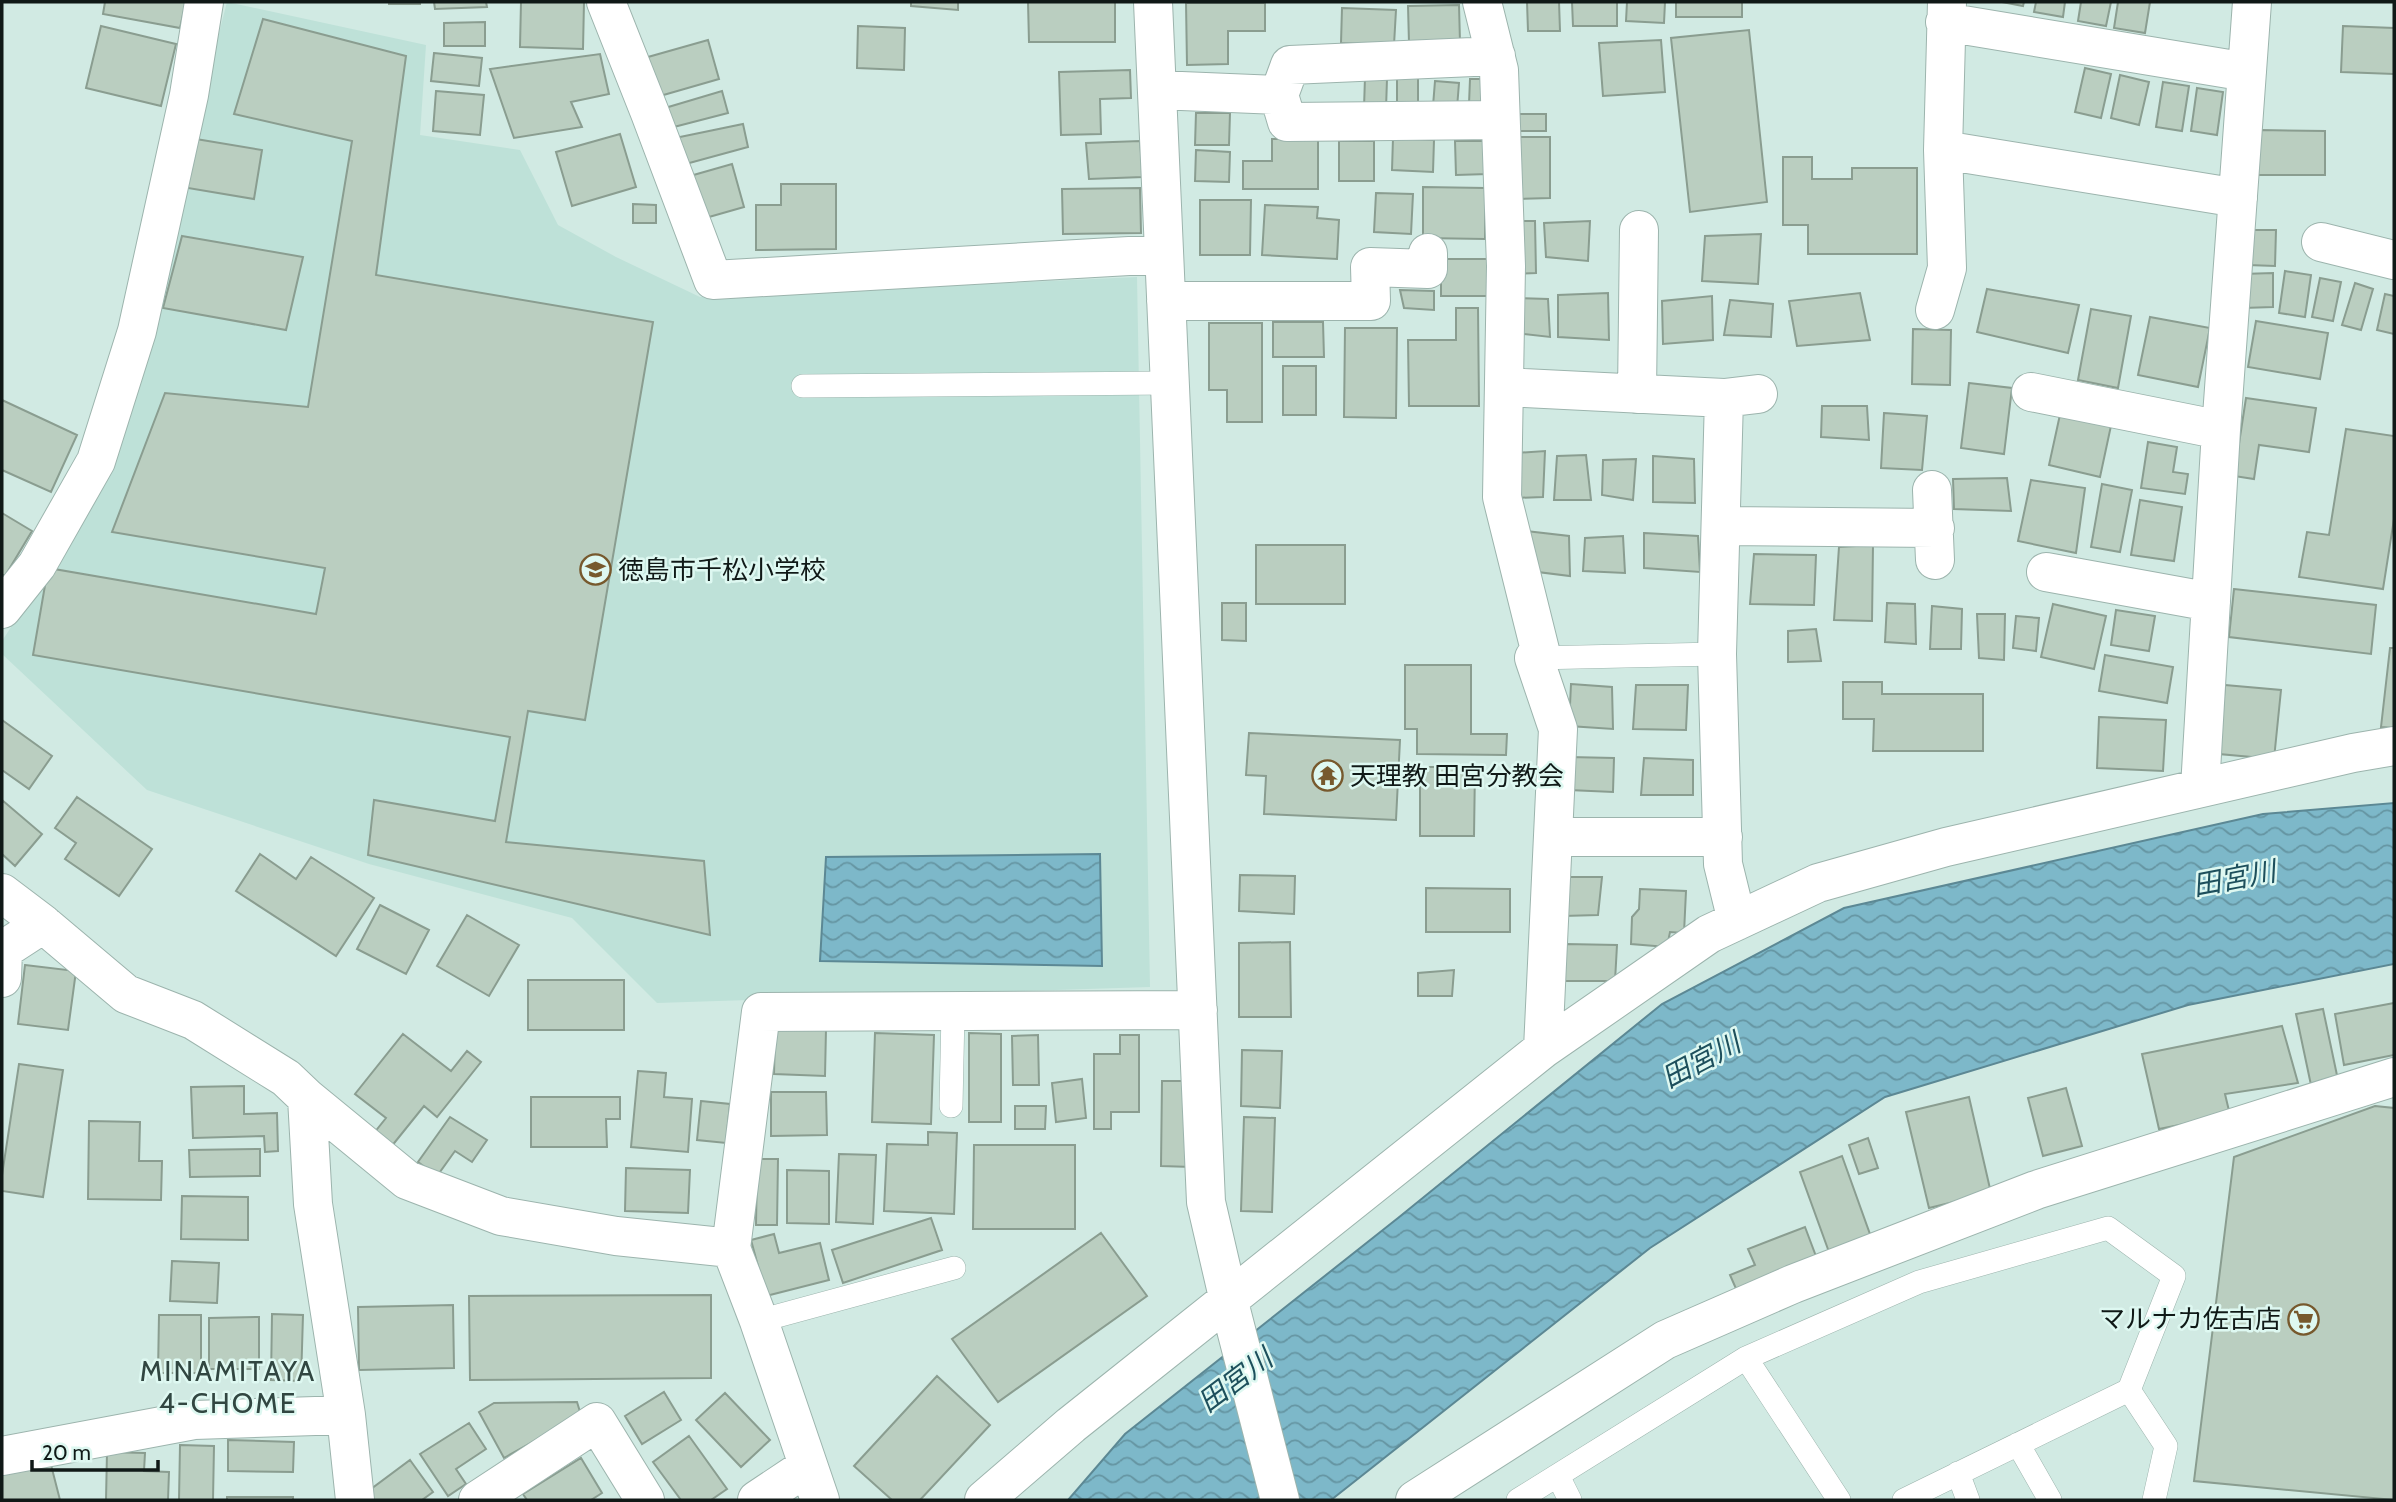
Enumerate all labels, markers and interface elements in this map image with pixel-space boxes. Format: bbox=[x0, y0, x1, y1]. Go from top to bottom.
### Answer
school or university icon: 徳島市千松小学校 bbox=[578, 553, 612, 587]
place label: 徳島市千松小学校 bbox=[618, 554, 826, 586]
temple icon: 天理教 田宮分教会 bbox=[1310, 759, 1344, 793]
place label: 天理教 田宮分教会 bbox=[1350, 760, 1564, 792]
water label: 田宮川 bbox=[2190, 853, 2281, 903]
water label: 田宮川 bbox=[1656, 1024, 1749, 1095]
supermarket icon: マルナカ佐古店 bbox=[2287, 1302, 2321, 1336]
place label: マルナカ佐古店 bbox=[2099, 1303, 2281, 1335]
water label: 田宮川 bbox=[1191, 1339, 1281, 1419]
district label: MINAMITAYA 4-CHOME bbox=[140, 1354, 316, 1420]
scale bar bbox=[32, 1428, 158, 1472]
text: 20 m bbox=[42, 1440, 91, 1465]

